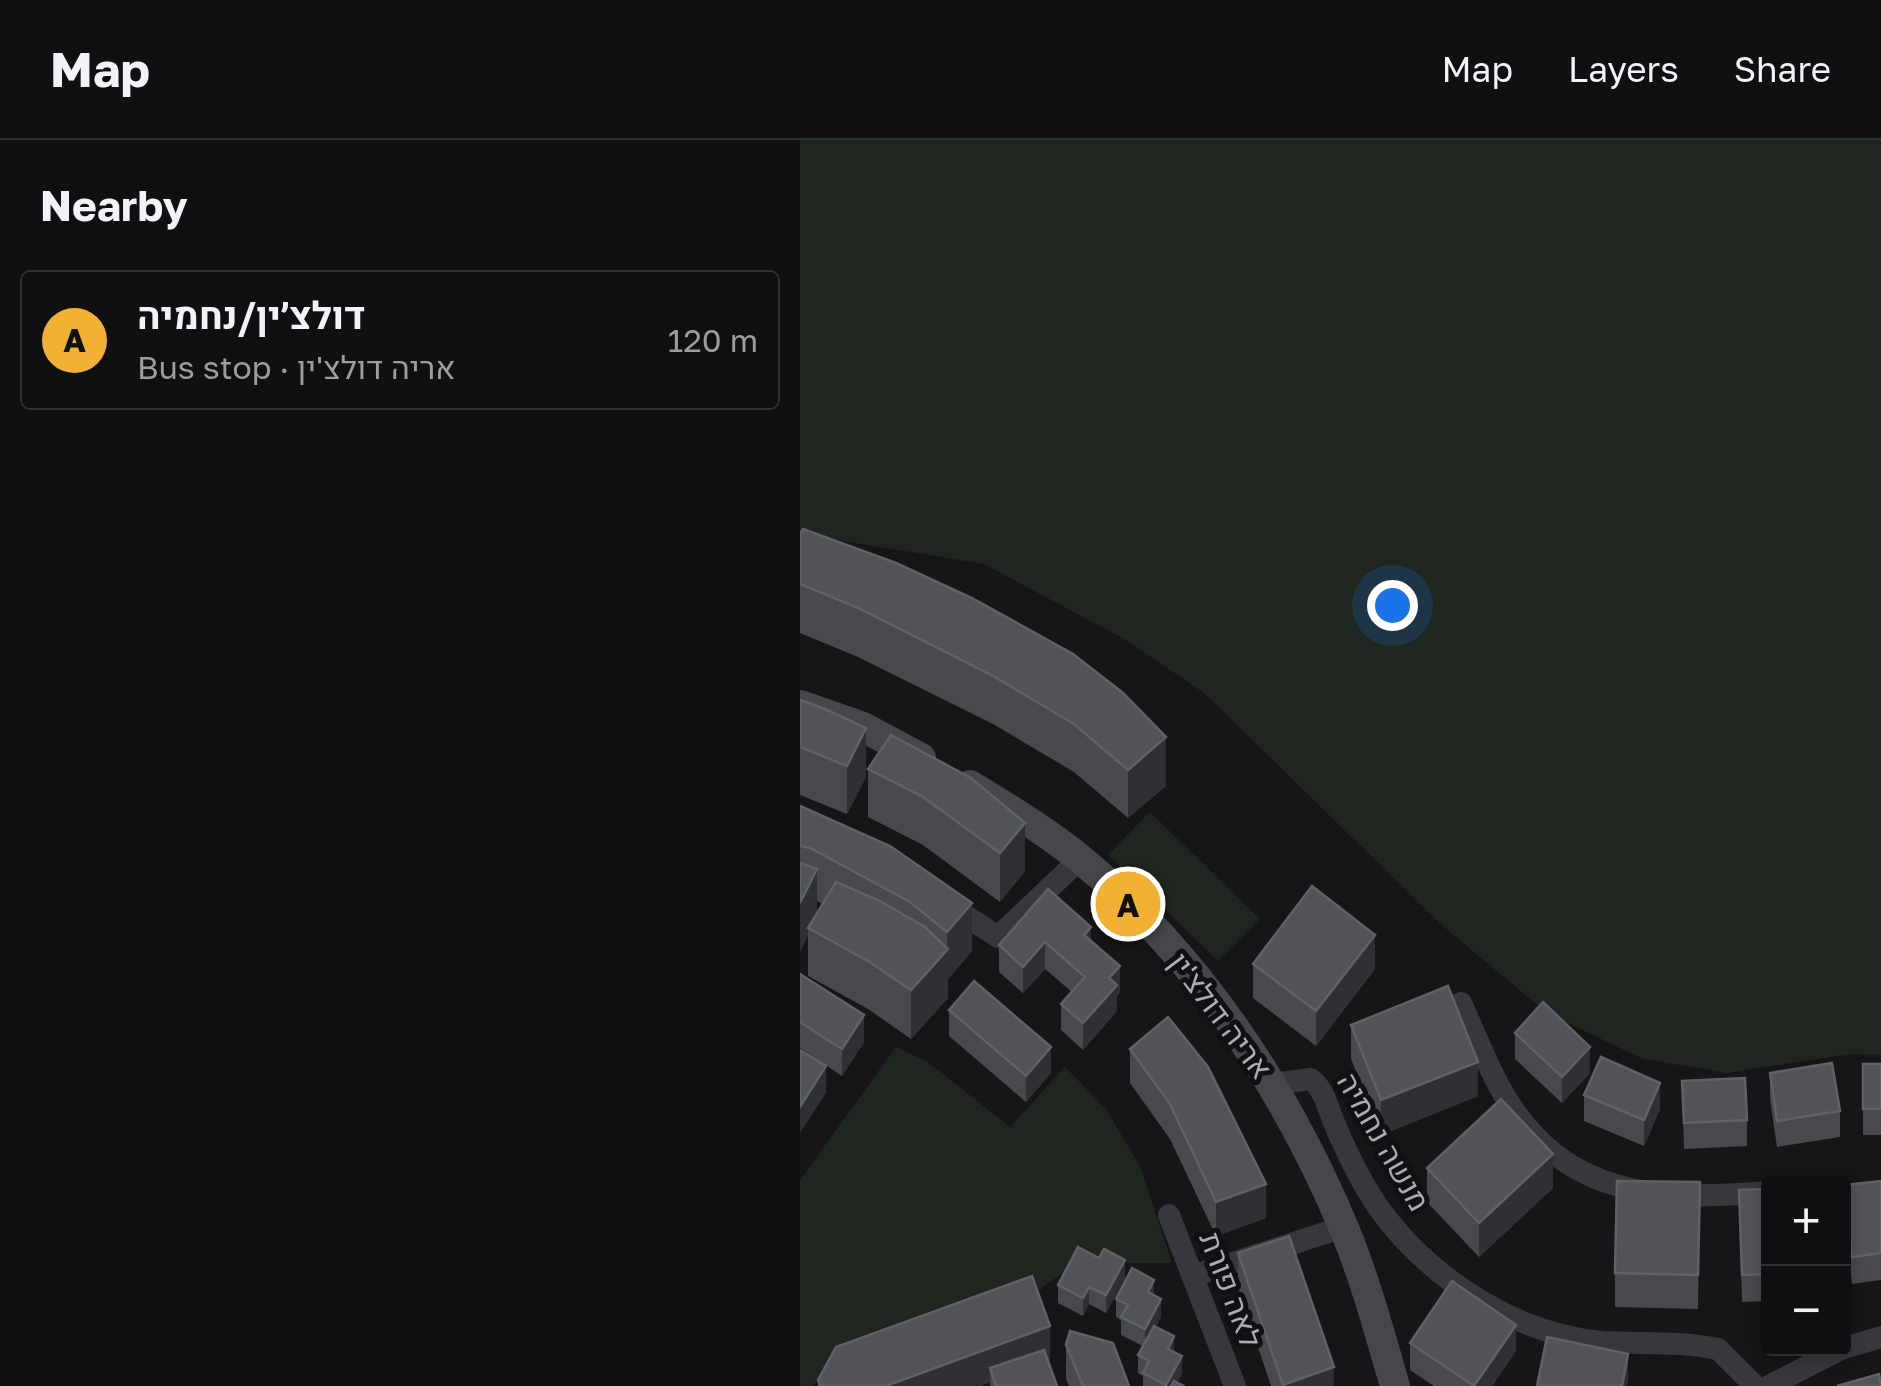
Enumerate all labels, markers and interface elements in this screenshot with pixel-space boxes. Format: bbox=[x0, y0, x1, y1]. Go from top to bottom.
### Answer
text: Map bbox=[50, 40, 150, 98]
text: Map bbox=[1442, 48, 1513, 90]
text: Layers bbox=[1568, 48, 1679, 90]
text: Share bbox=[1734, 48, 1831, 90]
text: Nearby bbox=[40, 180, 188, 230]
text: דולצ׳ין/נחמיה bbox=[137, 292, 365, 337]
text: A bbox=[63, 321, 86, 359]
text: 120 m bbox=[668, 321, 758, 359]
text: Bus stop · אריה דולצ'ין bbox=[137, 348, 456, 386]
your location bbox=[1367, 580, 1418, 631]
pin: A bbox=[1096, 866, 1160, 942]
street label: אריה דולצ'ין bbox=[1162, 945, 1280, 1086]
street label: מנשה נחמיה bbox=[1330, 1066, 1438, 1217]
map controls bbox=[1761, 1176, 1851, 1356]
button: + bbox=[1761, 1176, 1851, 1266]
street label: לאה פורת bbox=[1192, 1227, 1269, 1353]
button: − bbox=[1761, 1266, 1851, 1356]

